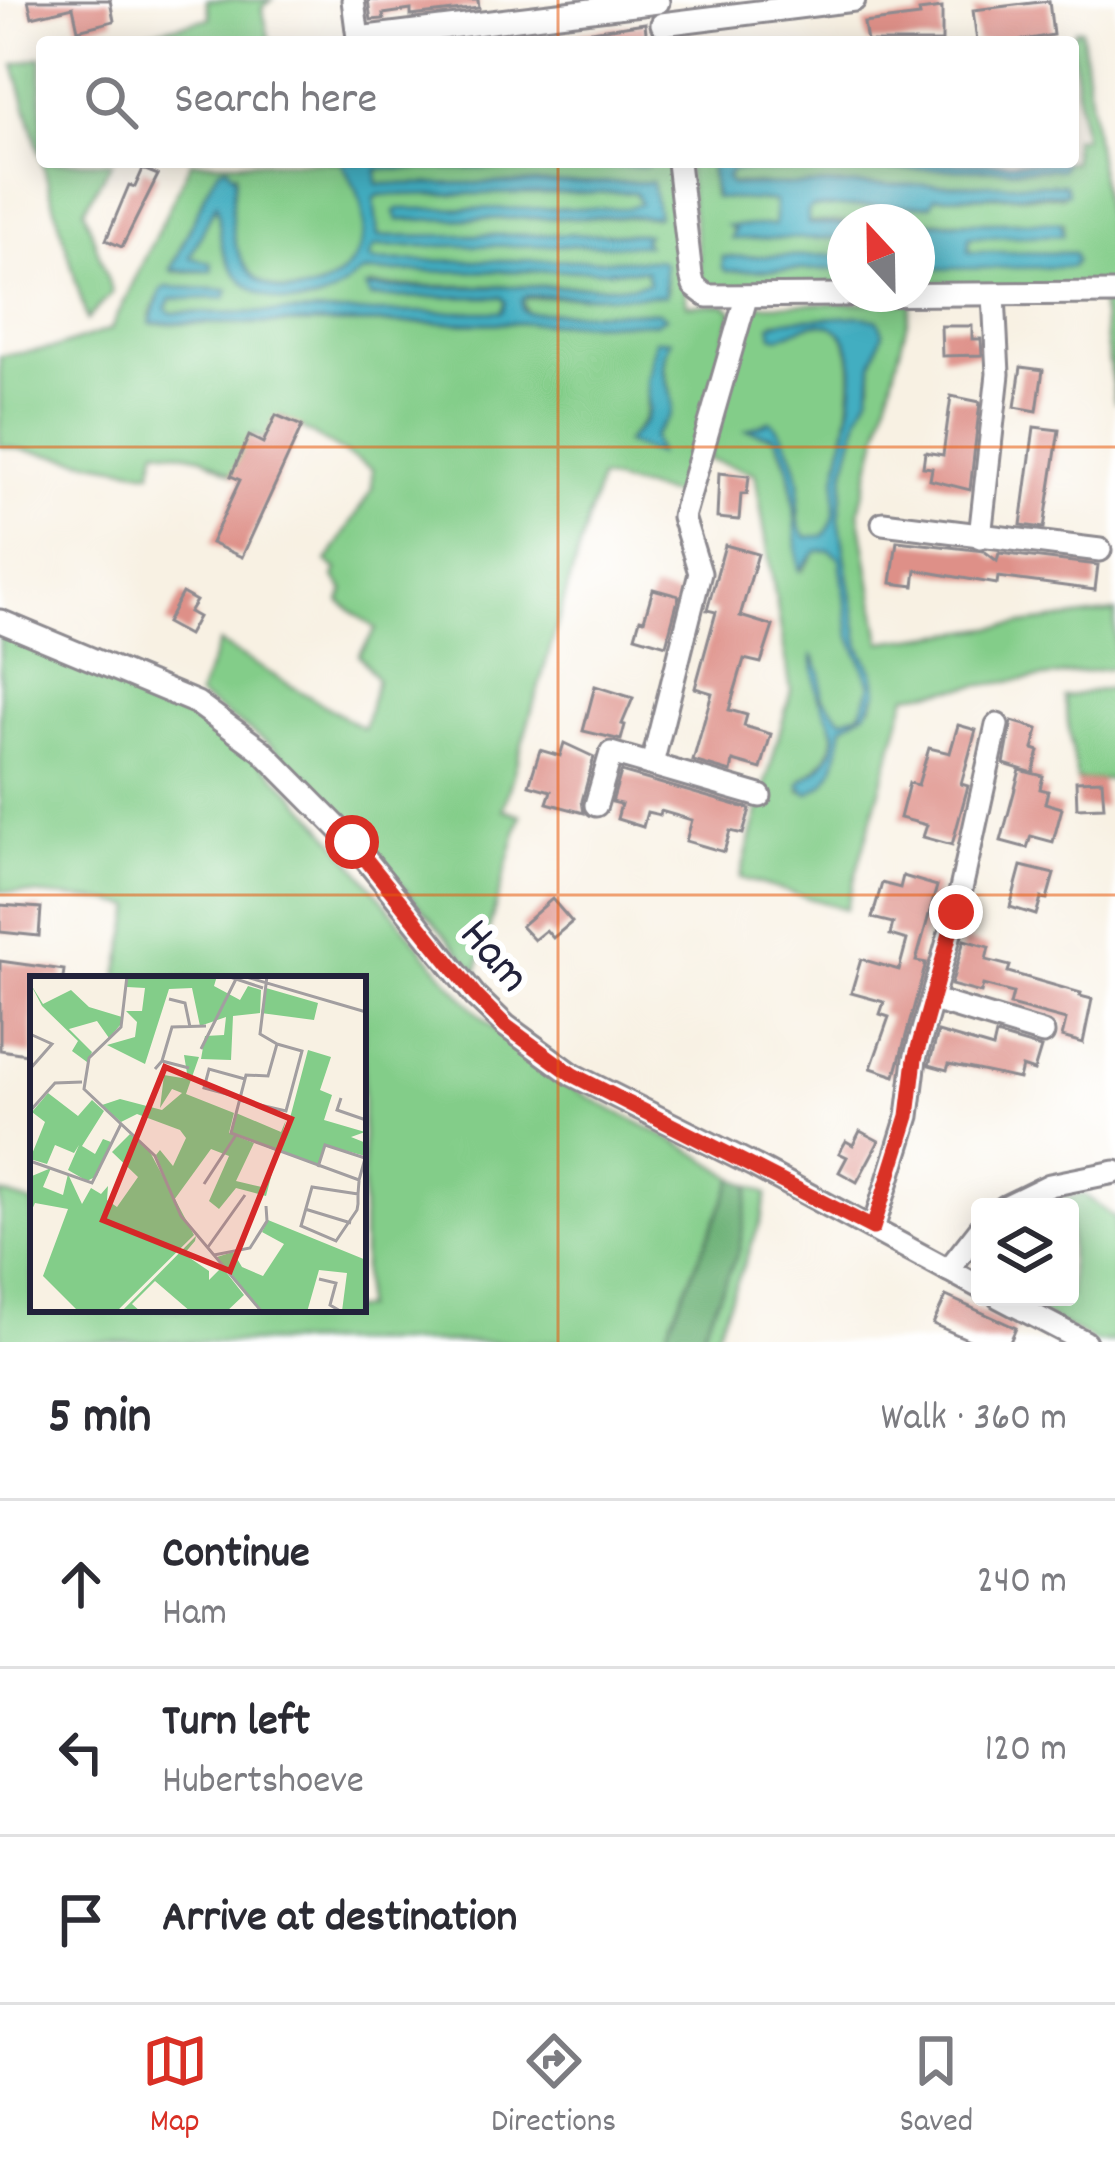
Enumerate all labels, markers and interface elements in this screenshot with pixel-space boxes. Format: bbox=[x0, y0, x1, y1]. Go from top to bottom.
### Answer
search box bbox=[36, 36, 1079, 168]
icon: search bbox=[78, 69, 144, 135]
text: Search here bbox=[174, 70, 377, 134]
north arrow bbox=[827, 204, 935, 312]
route start bbox=[325, 815, 379, 869]
route end bbox=[929, 885, 983, 939]
street label: Ham bbox=[440, 905, 545, 1011]
inset map bbox=[30, 976, 366, 1312]
map controls bbox=[971, 1198, 1079, 1306]
button: layers bbox=[971, 1198, 1079, 1306]
text: 5 min bbox=[48, 1384, 151, 1456]
text: Walk · 360 m bbox=[881, 1393, 1067, 1448]
text: Continue bbox=[162, 1524, 310, 1588]
icon: ahead bbox=[48, 1551, 114, 1617]
text: 240 m bbox=[977, 1556, 1067, 1611]
text: Ham bbox=[162, 1588, 227, 1643]
text: Turn left bbox=[162, 1692, 310, 1756]
icon: left bbox=[48, 1719, 114, 1785]
text: 120 m bbox=[984, 1724, 1067, 1779]
text: Hubertshoeve bbox=[162, 1756, 364, 1811]
icon: arrive bbox=[48, 1887, 114, 1953]
text: Arrive at destination bbox=[162, 1888, 517, 1952]
tab: Map bbox=[142, 2028, 208, 2147]
tab: Directions bbox=[491, 2028, 616, 2147]
tab: Saved bbox=[900, 2028, 973, 2147]

